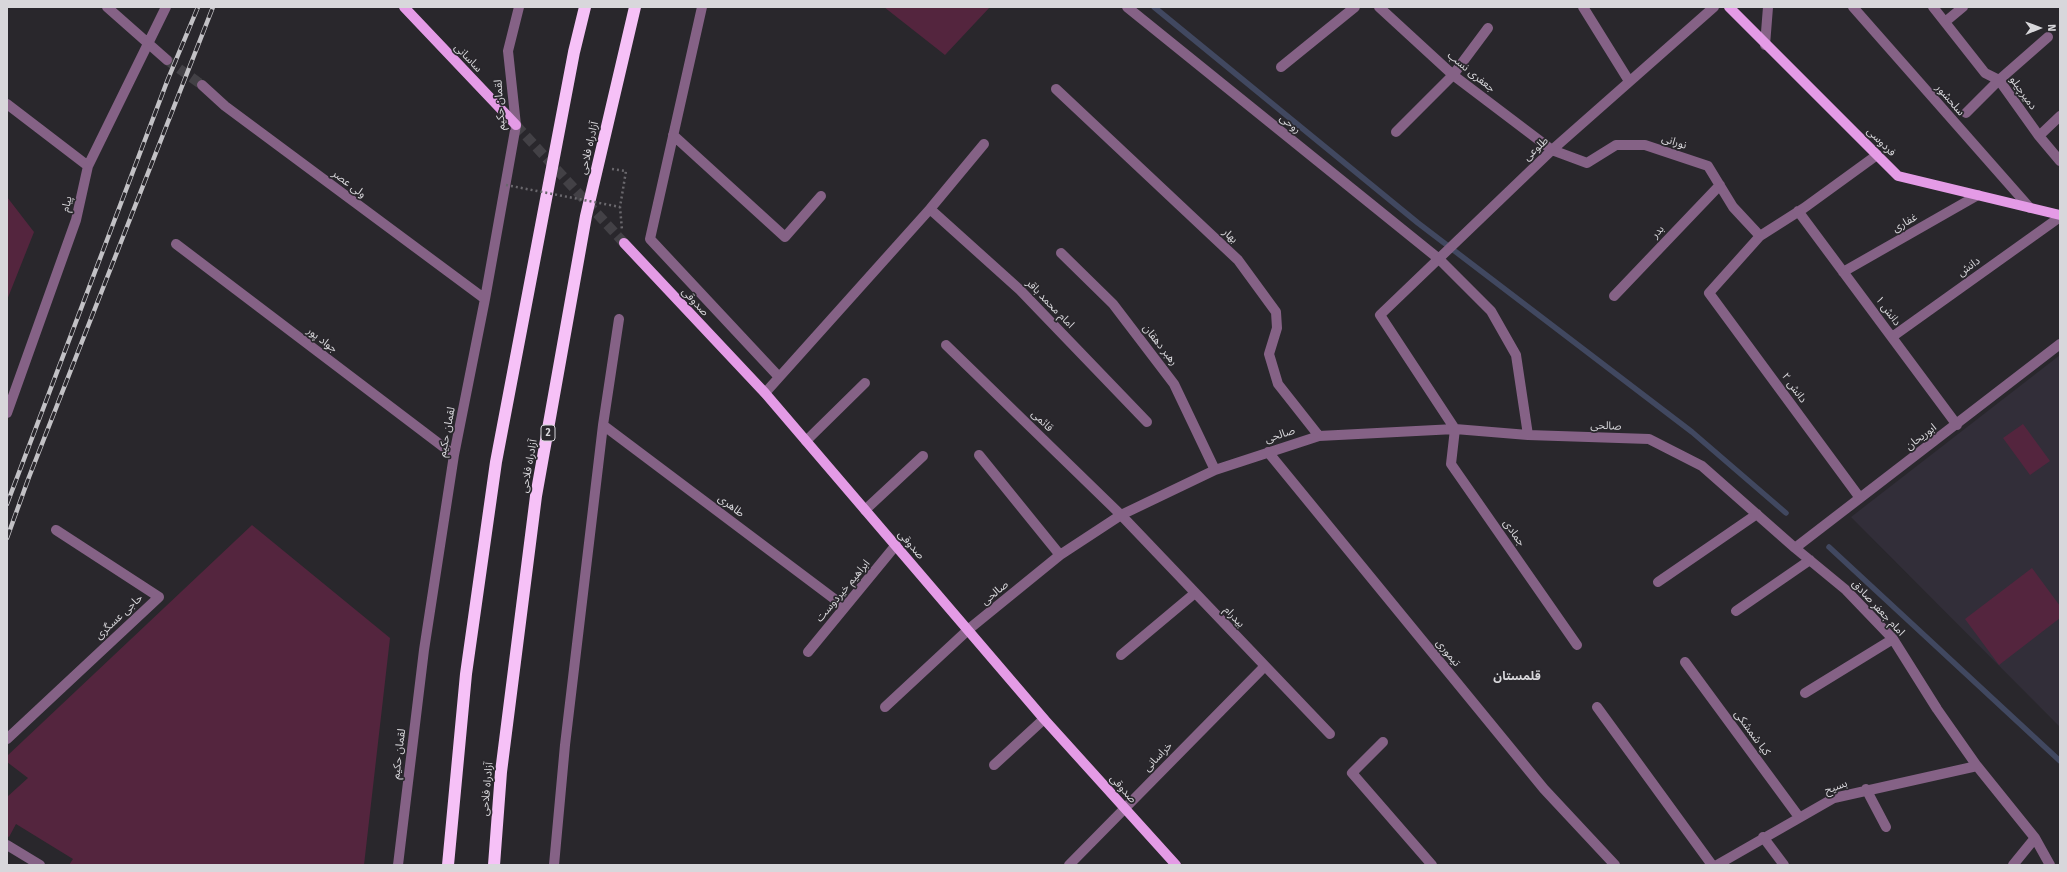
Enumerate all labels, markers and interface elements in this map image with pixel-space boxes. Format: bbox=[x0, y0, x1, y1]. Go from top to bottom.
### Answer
north arrow bbox=[2019, 8, 2059, 48]
text: N bbox=[2045, 24, 2058, 32]
street label: ساسانی bbox=[451, 41, 485, 75]
street label: جعفری نسب bbox=[1444, 49, 1498, 95]
street label: دمیرچیلو bbox=[2007, 74, 2039, 112]
street label: لقمان حکیم bbox=[492, 79, 508, 131]
street label: سلحشور bbox=[1933, 82, 1967, 118]
street label: روحی bbox=[1277, 111, 1303, 137]
street label: آزادراه فلاحی bbox=[576, 120, 602, 176]
street label: فردوسی bbox=[1864, 125, 1898, 159]
street label: نورانی bbox=[1660, 132, 1688, 152]
street label: طلوعی bbox=[1521, 134, 1551, 164]
street label: ولی عصر bbox=[329, 167, 369, 201]
street label: پیام bbox=[59, 195, 75, 213]
street label: غفاری bbox=[1890, 211, 1920, 235]
street label: بدر bbox=[1649, 223, 1667, 241]
street label: بهار bbox=[1220, 226, 1240, 246]
street label: دانش bbox=[1955, 254, 1983, 280]
street label: امام محمد باقر bbox=[1023, 277, 1077, 331]
street label: صدوقی bbox=[679, 285, 711, 319]
street label: دانش ۱ bbox=[1873, 293, 1903, 329]
street label: رهبر دهقان bbox=[1140, 322, 1180, 368]
street label: جواد پور bbox=[304, 324, 340, 356]
street label: دانش ۲ bbox=[1779, 370, 1809, 406]
street label: لقمان حکیم bbox=[436, 406, 458, 458]
street label: قائمی bbox=[1028, 407, 1056, 435]
street label: صالحی bbox=[1590, 419, 1622, 433]
street label: ابوریحان bbox=[1903, 421, 1939, 453]
street label: صالحی bbox=[1263, 424, 1297, 446]
road number: 2 bbox=[541, 425, 555, 441]
street label: آزادراه فلاحی bbox=[518, 438, 540, 494]
street label: طاهری bbox=[715, 492, 747, 520]
street label: جمادی bbox=[1500, 517, 1528, 549]
street label: صدوقی bbox=[895, 528, 927, 562]
street label: ابراهیم خیردوست bbox=[813, 557, 873, 625]
street label: امام جعفر صادق bbox=[1849, 577, 1907, 639]
street label: صالحی bbox=[979, 578, 1011, 608]
street label: حاجی عسگری bbox=[92, 592, 146, 642]
street label: بیدرام bbox=[1221, 604, 1247, 630]
street label: تیموری bbox=[1433, 637, 1463, 669]
district label: قلمستان bbox=[1493, 670, 1541, 684]
street label: کیا شمشکی bbox=[1731, 708, 1773, 758]
street label: لقمان حکیم bbox=[389, 728, 409, 780]
street label: خراسانی bbox=[1141, 739, 1175, 775]
street label: آزادراه فلاحی bbox=[478, 762, 496, 816]
street label: صدوقی bbox=[1107, 772, 1139, 806]
street label: بسیح bbox=[1823, 777, 1849, 797]

